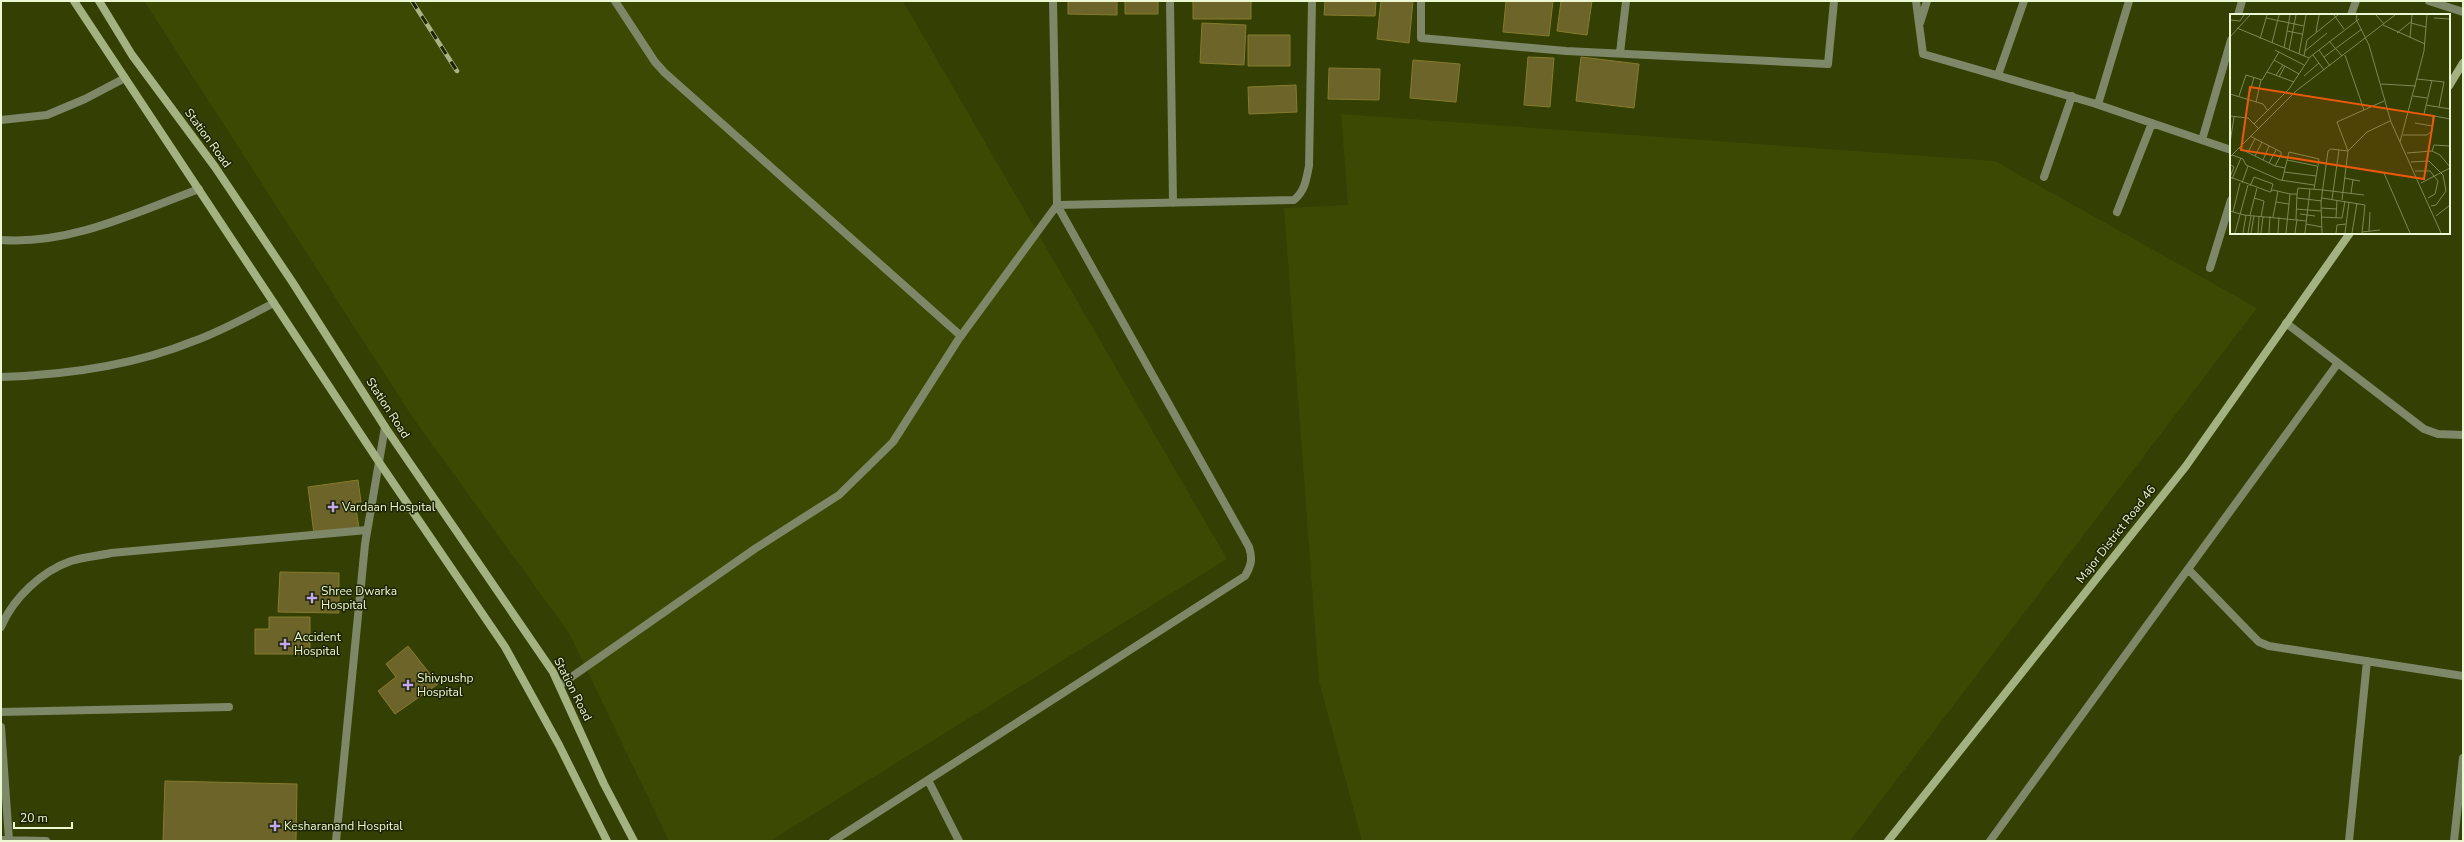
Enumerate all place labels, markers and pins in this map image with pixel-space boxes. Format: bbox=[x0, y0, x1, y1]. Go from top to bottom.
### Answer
place label: Vardaan Hospital bbox=[341, 499, 436, 515]
marker: Vardaan Hospital bbox=[327, 501, 339, 513]
place label: Shree Dwarka Hospital bbox=[321, 583, 397, 613]
marker: Shree Dwarka Hospital bbox=[306, 592, 318, 604]
place label: Accident Hospital bbox=[294, 629, 342, 659]
marker: Accident Hospital bbox=[279, 638, 291, 650]
place label: Shivpushp Hospital bbox=[417, 670, 473, 700]
marker: Shivpushp Hospital bbox=[402, 679, 414, 691]
place label: Kesharanand Hospital bbox=[284, 818, 403, 834]
marker: Kesharanand Hospital bbox=[269, 820, 281, 832]

